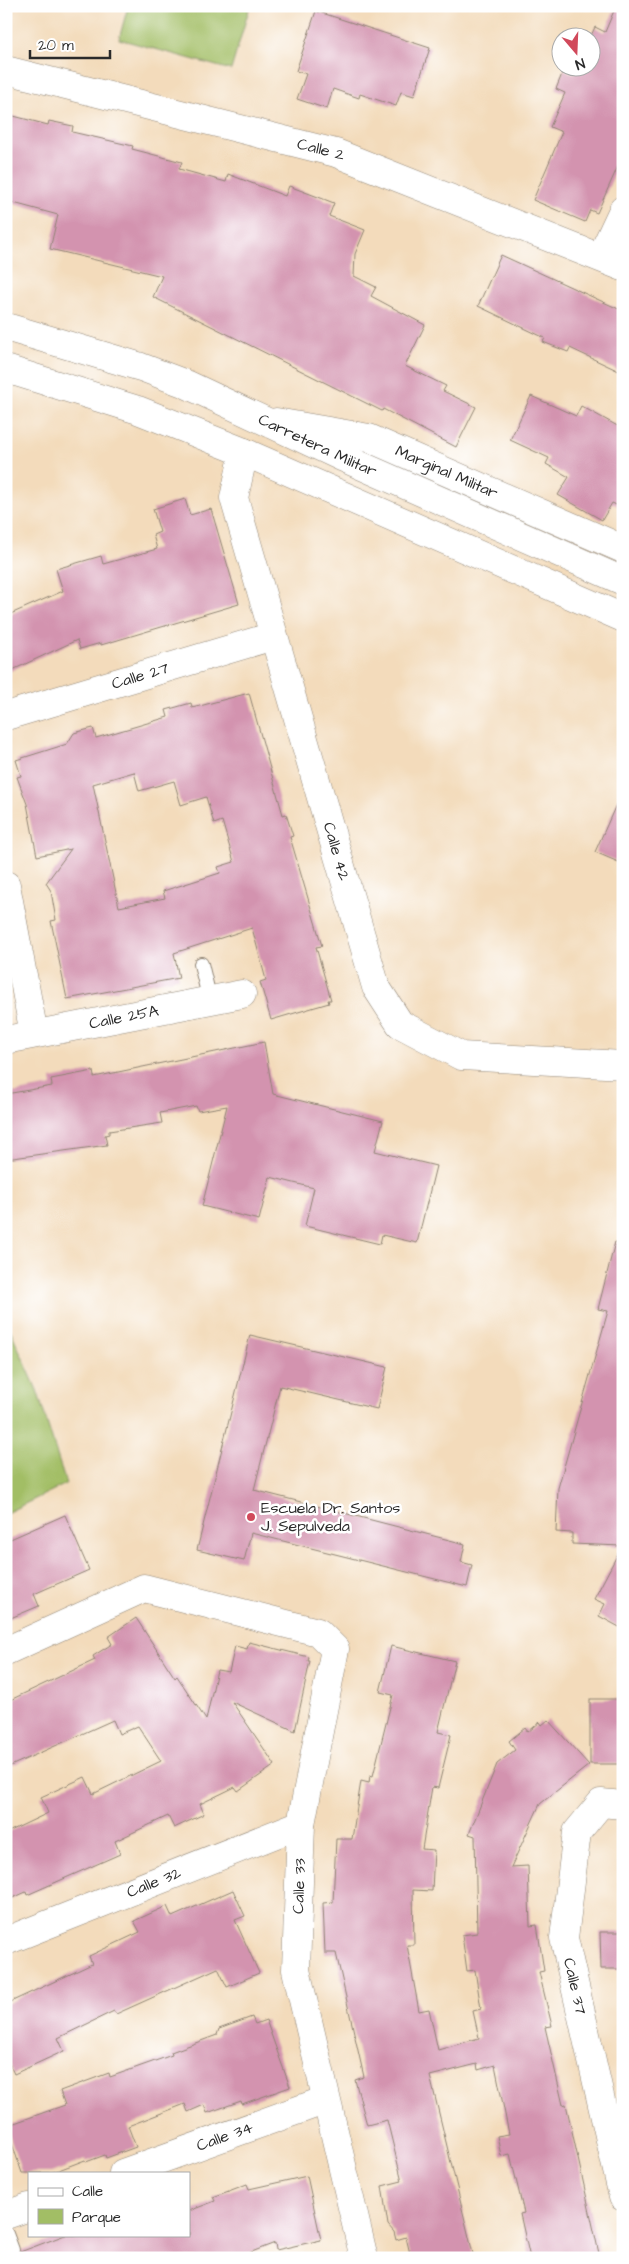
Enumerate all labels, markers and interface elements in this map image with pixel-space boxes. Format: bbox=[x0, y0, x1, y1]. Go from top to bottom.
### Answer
scale bar bbox=[30, 28, 110, 60]
north arrow bbox=[552, 28, 602, 78]
text: 20 m bbox=[38, 35, 74, 56]
text: N bbox=[572, 52, 587, 74]
street label: Calle 2 bbox=[295, 133, 349, 167]
street label: Carretera Militar bbox=[255, 408, 380, 482]
street label: Marginal Militar bbox=[392, 440, 501, 504]
street label: Calle 27 bbox=[109, 657, 171, 695]
street label: Calle 42 bbox=[318, 820, 355, 883]
street label: Calle 25A bbox=[87, 1000, 160, 1035]
place label: Escuela Dr. Santos J. Sepulveda bbox=[261, 1497, 400, 1537]
marker: Escuela Dr. Santos J. Sepulveda bbox=[245, 1511, 257, 1523]
street label: Calle 33 bbox=[287, 1858, 311, 1914]
street label: Calle 32 bbox=[123, 1862, 184, 1903]
street label: Calle 37 bbox=[558, 1956, 592, 2017]
street label: Calle 34 bbox=[193, 2116, 256, 2157]
legend bbox=[28, 2172, 190, 2236]
text: Calle bbox=[72, 2181, 103, 2202]
text: Parque bbox=[72, 2207, 121, 2228]

